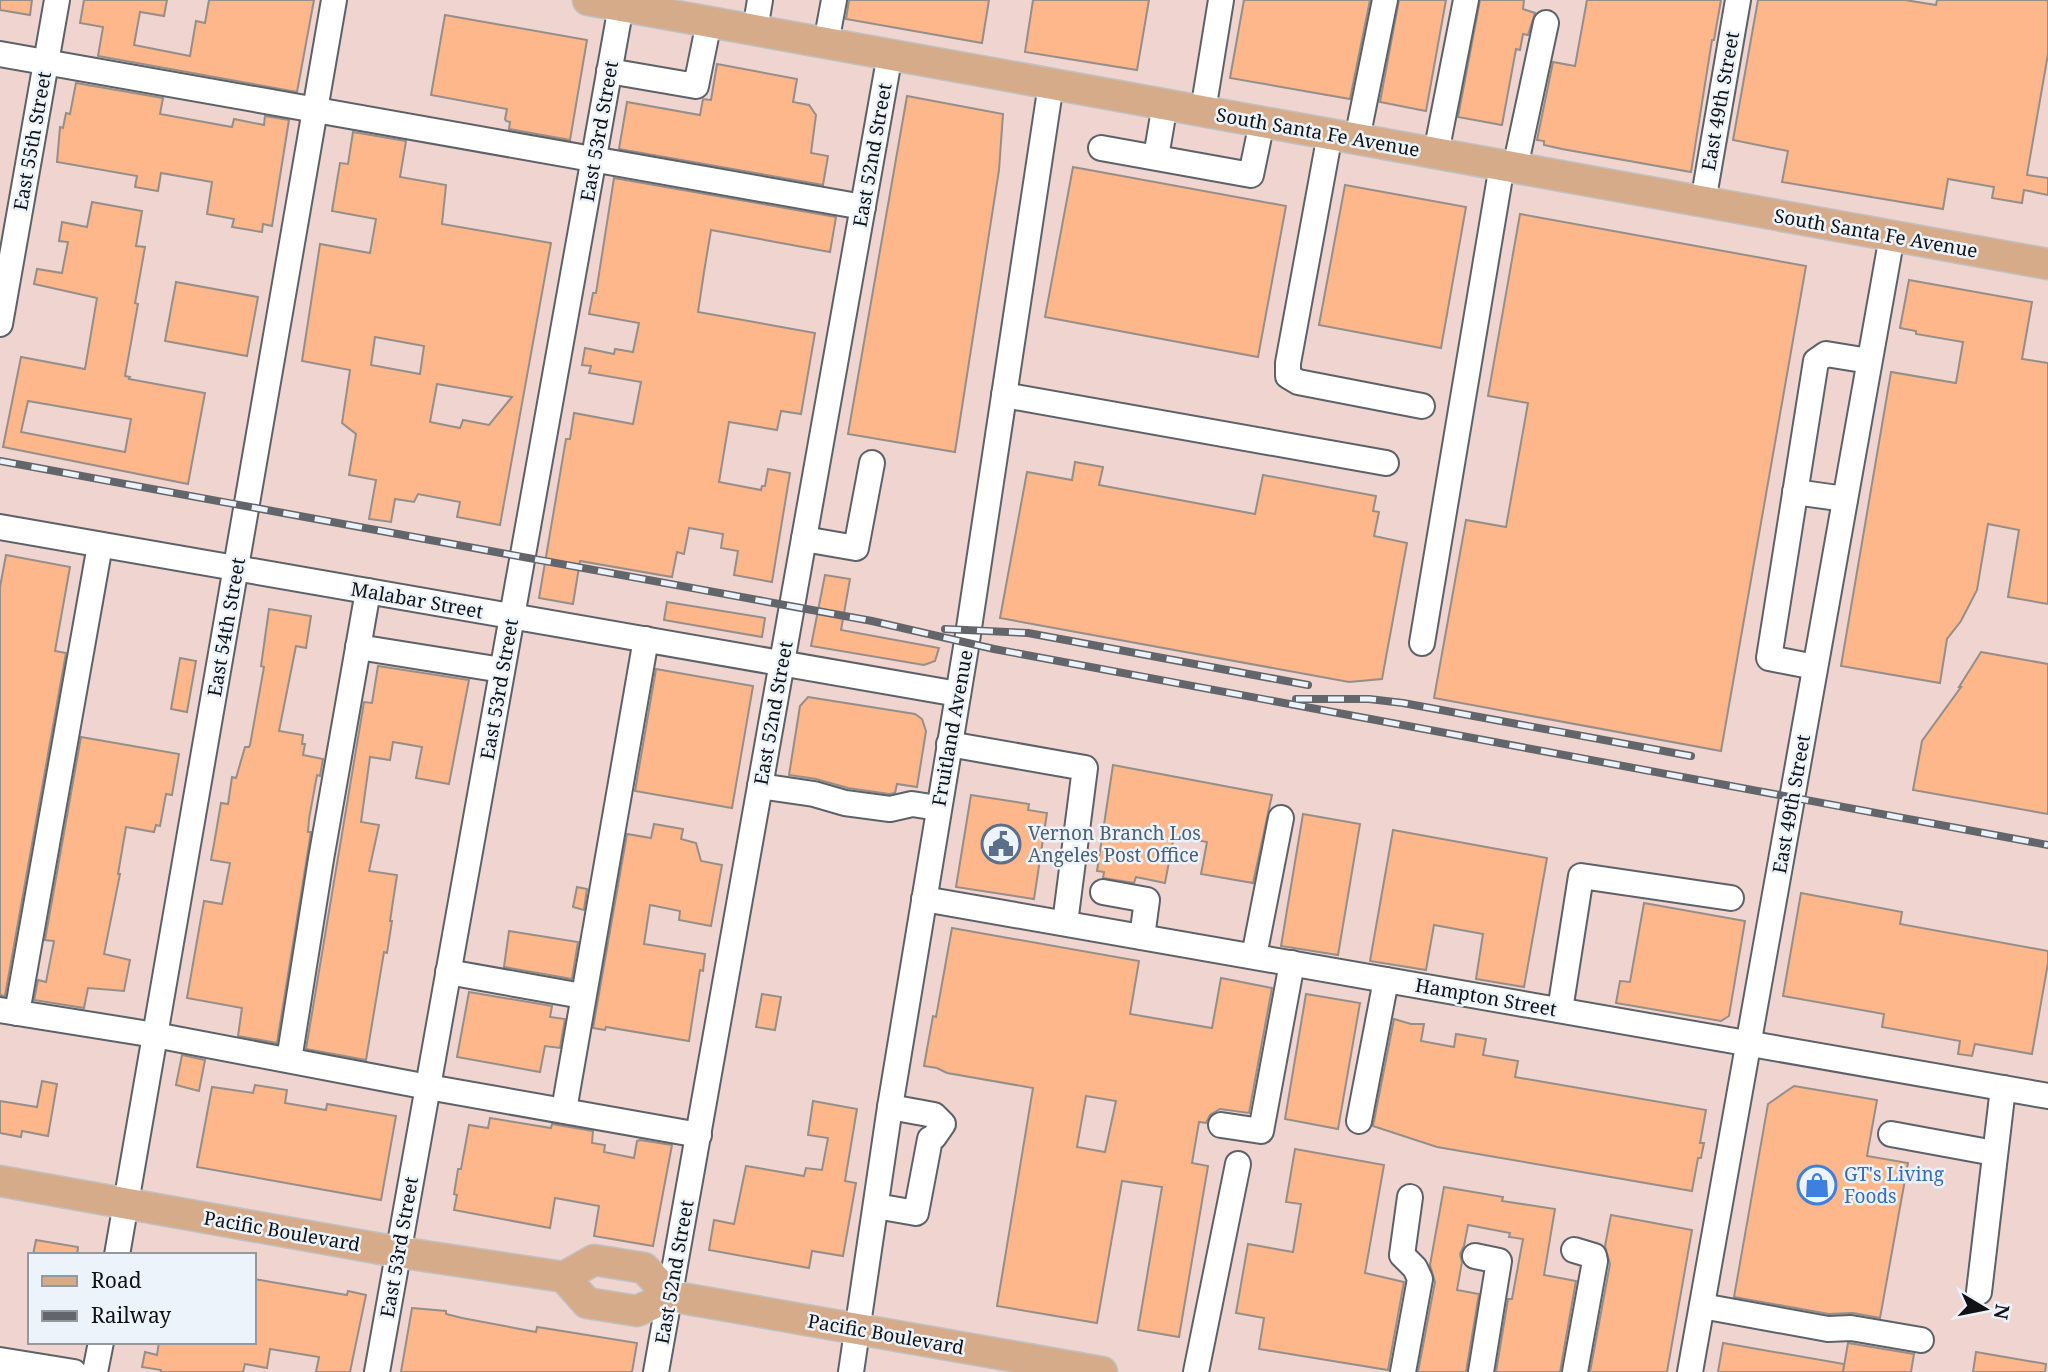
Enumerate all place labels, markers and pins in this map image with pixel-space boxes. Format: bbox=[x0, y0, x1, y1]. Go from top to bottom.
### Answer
place label: Vernon Branch Los Angeles Post Office bbox=[1028, 820, 1201, 868]
public building icon: Vernon Branch Los Angeles Post Office bbox=[980, 823, 1022, 865]
place label: GT's Living Foods bbox=[1844, 1161, 1944, 1209]
shop icon: GT's Living Foods bbox=[1796, 1164, 1838, 1206]

